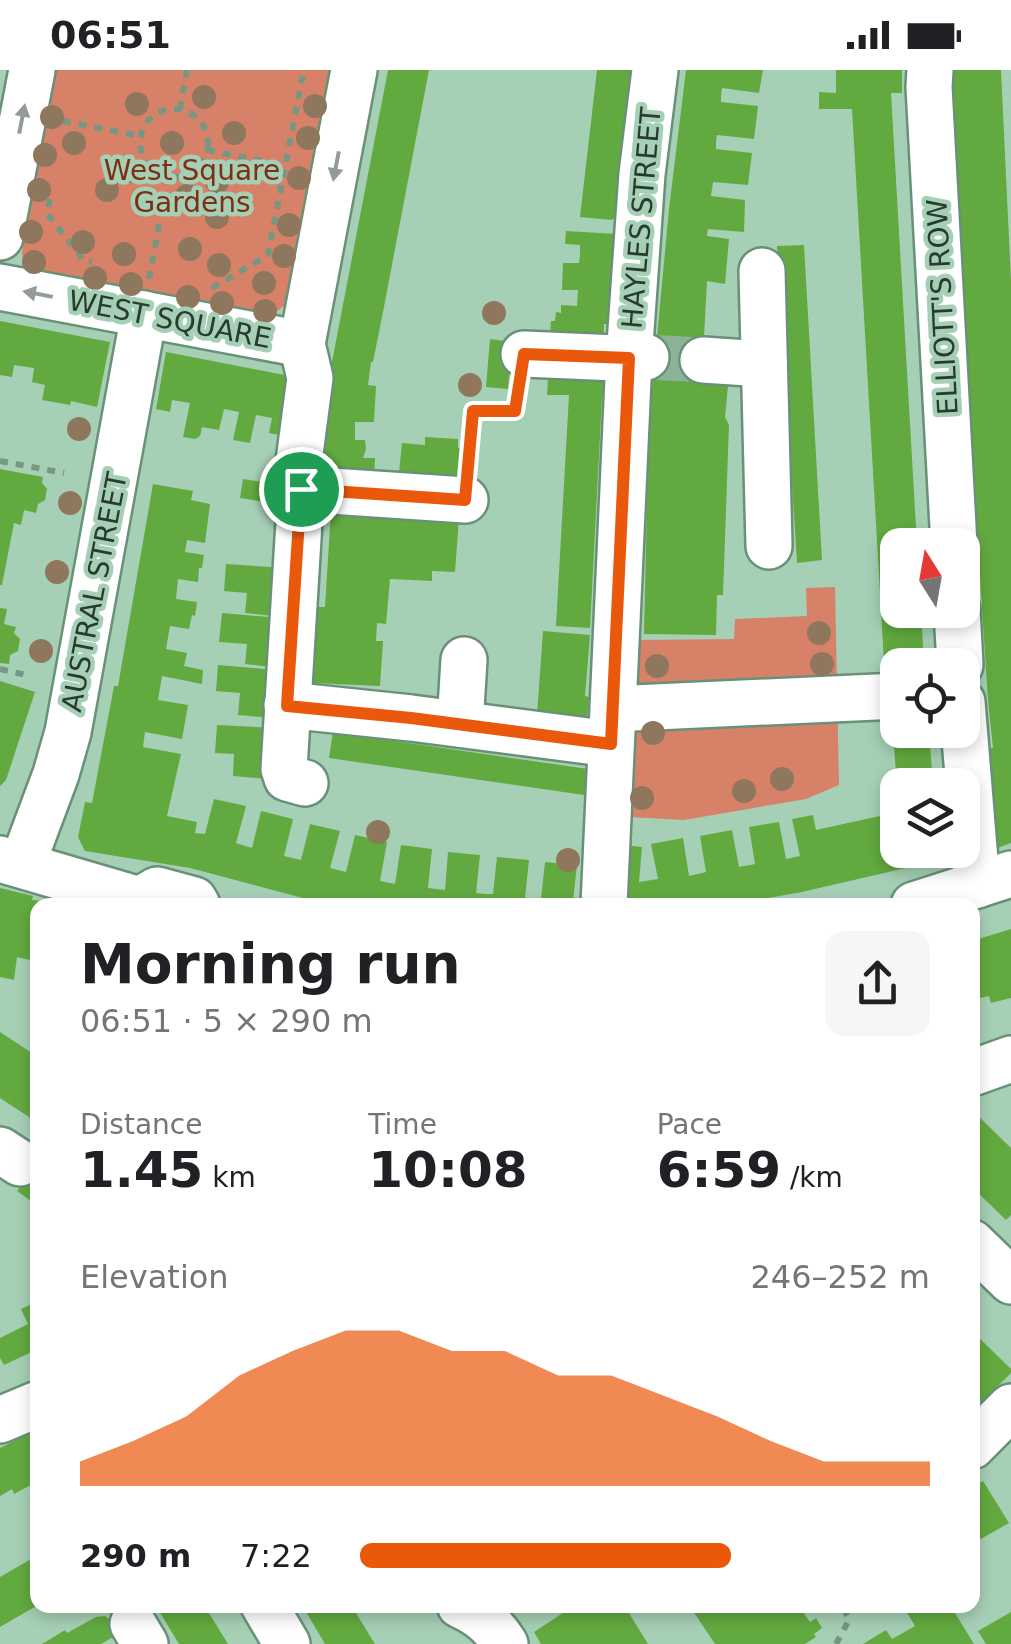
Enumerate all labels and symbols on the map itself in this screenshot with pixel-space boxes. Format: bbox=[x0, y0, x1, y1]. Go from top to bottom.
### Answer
one-way arrow bbox=[15, 103, 31, 134]
street label: HAYLES STREET bbox=[615, 105, 668, 330]
one-way arrow bbox=[327, 151, 343, 182]
park label: West Square Gardens bbox=[104, 154, 280, 219]
street label: ELLIOTT'S ROW bbox=[920, 198, 965, 416]
street label: WEST SQUARE bbox=[66, 284, 274, 355]
one-way arrow bbox=[22, 286, 53, 302]
pin bbox=[259, 447, 344, 532]
street label: AUSTRAL STREET bbox=[55, 469, 134, 715]
north arrow bbox=[880, 528, 980, 628]

